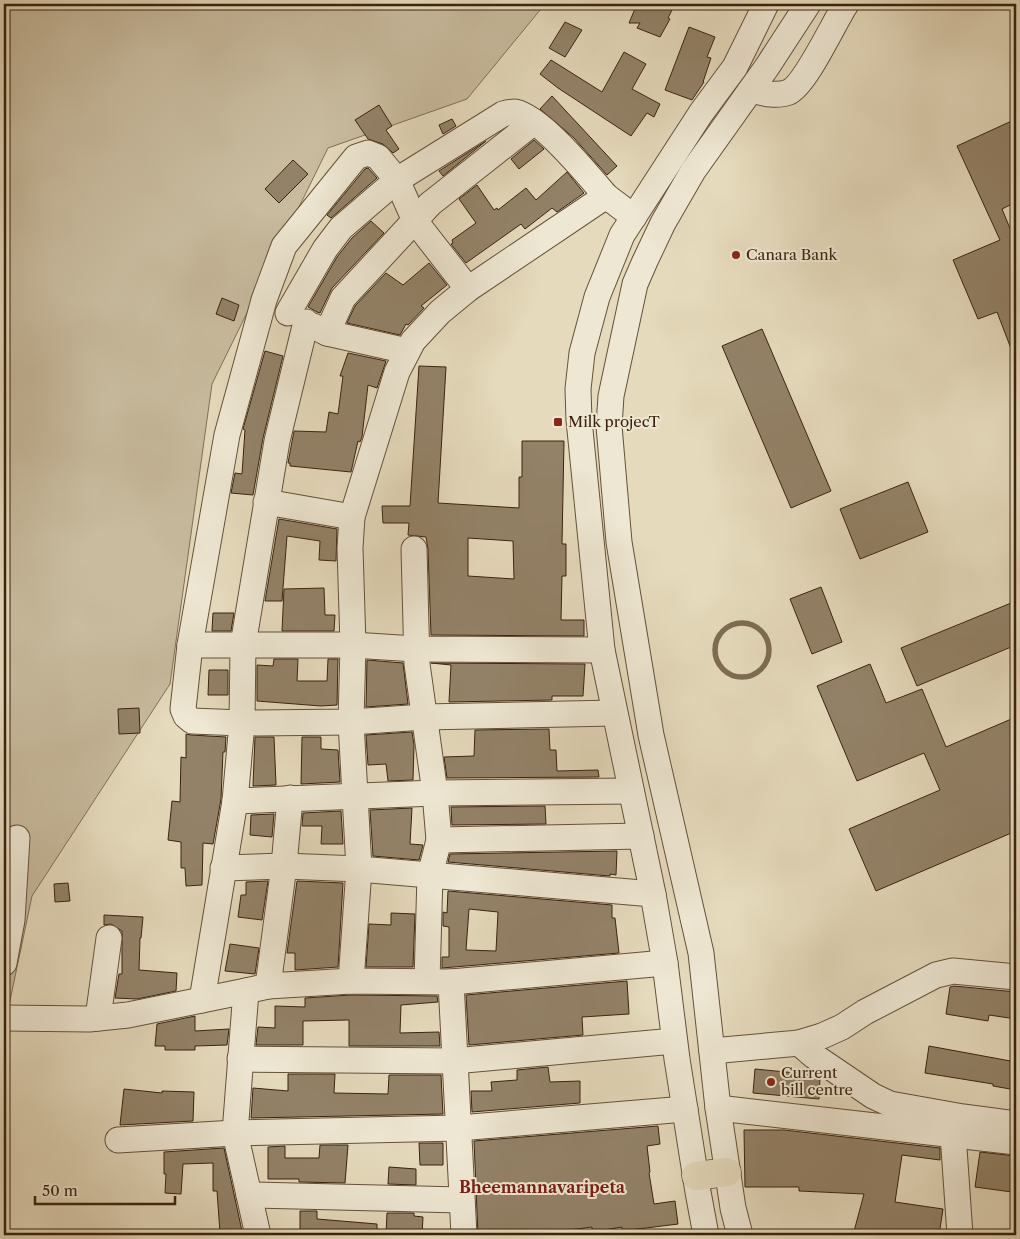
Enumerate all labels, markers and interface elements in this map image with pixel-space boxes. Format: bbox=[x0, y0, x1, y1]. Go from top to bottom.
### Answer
place label: Canara Bank bbox=[746, 245, 839, 264]
marker: Canara Bank bbox=[730, 249, 742, 261]
place label: Milk projecT bbox=[568, 412, 660, 431]
marker: Milk projecT bbox=[552, 416, 564, 428]
place label: Current bill centre bbox=[781, 1063, 853, 1099]
marker: Current bill centre bbox=[765, 1076, 777, 1088]
scale bar bbox=[35, 1174, 175, 1206]
district label: Bheemannavaripeta bbox=[459, 1177, 626, 1197]
text: 50 m bbox=[42, 1181, 78, 1200]

